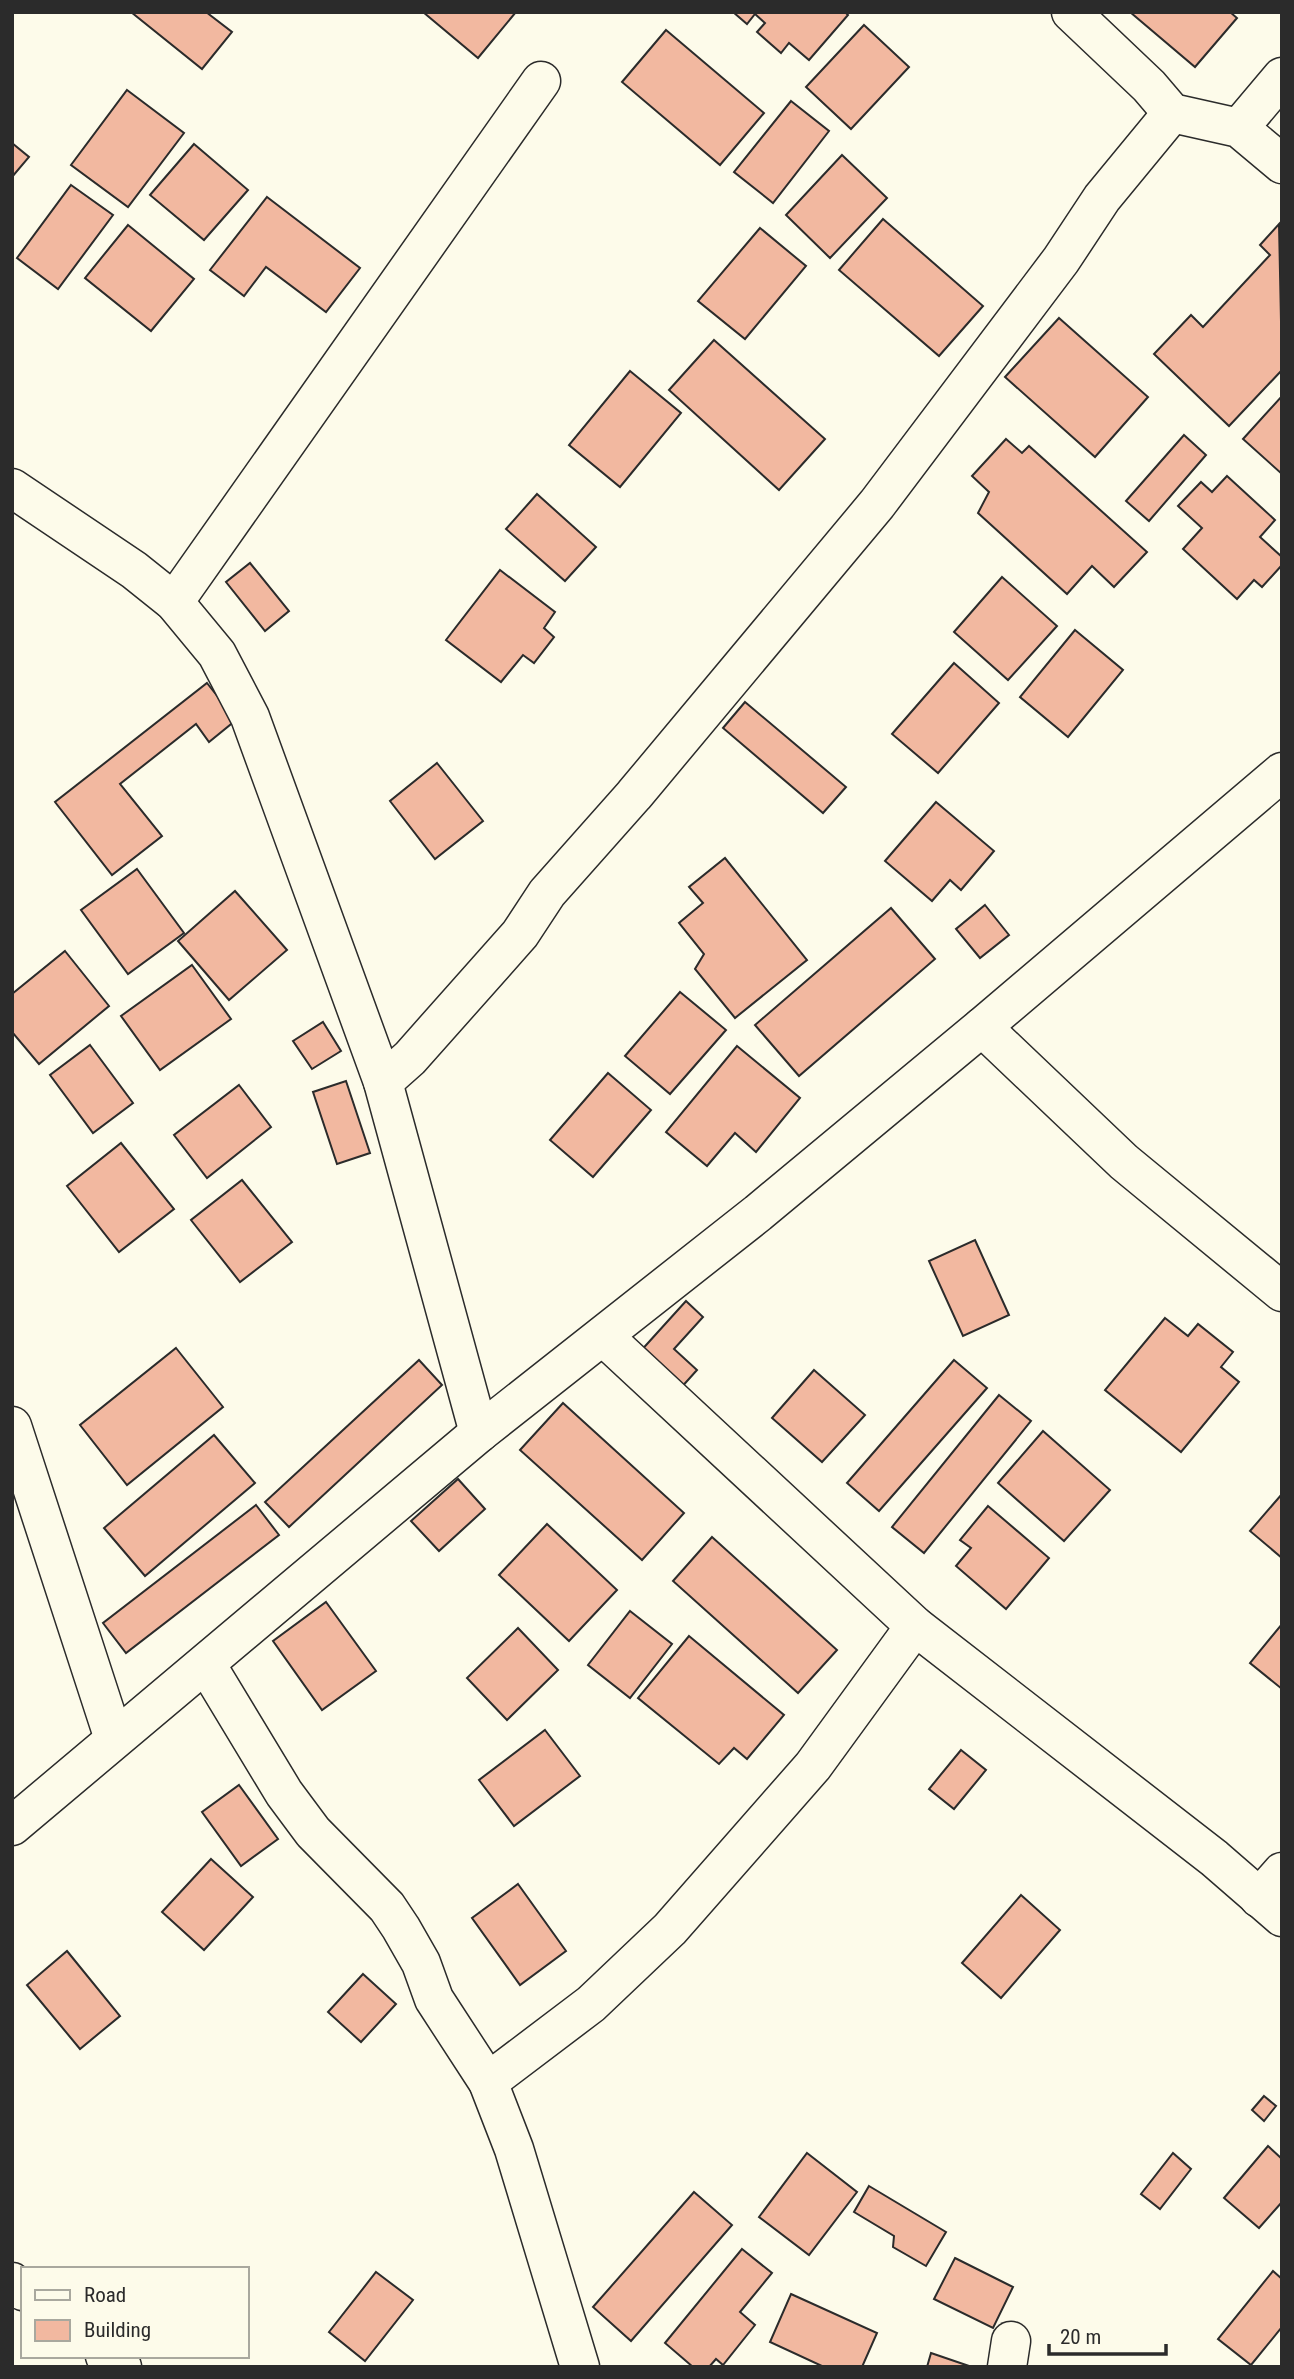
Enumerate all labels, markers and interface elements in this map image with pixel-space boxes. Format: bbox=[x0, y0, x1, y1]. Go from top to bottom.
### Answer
legend bbox=[21, 2267, 248, 2358]
text: Road bbox=[84, 2283, 126, 2307]
scale bar bbox=[1049, 2312, 1166, 2356]
text: Building bbox=[84, 2318, 151, 2342]
text: 20 m bbox=[1060, 2325, 1101, 2349]

